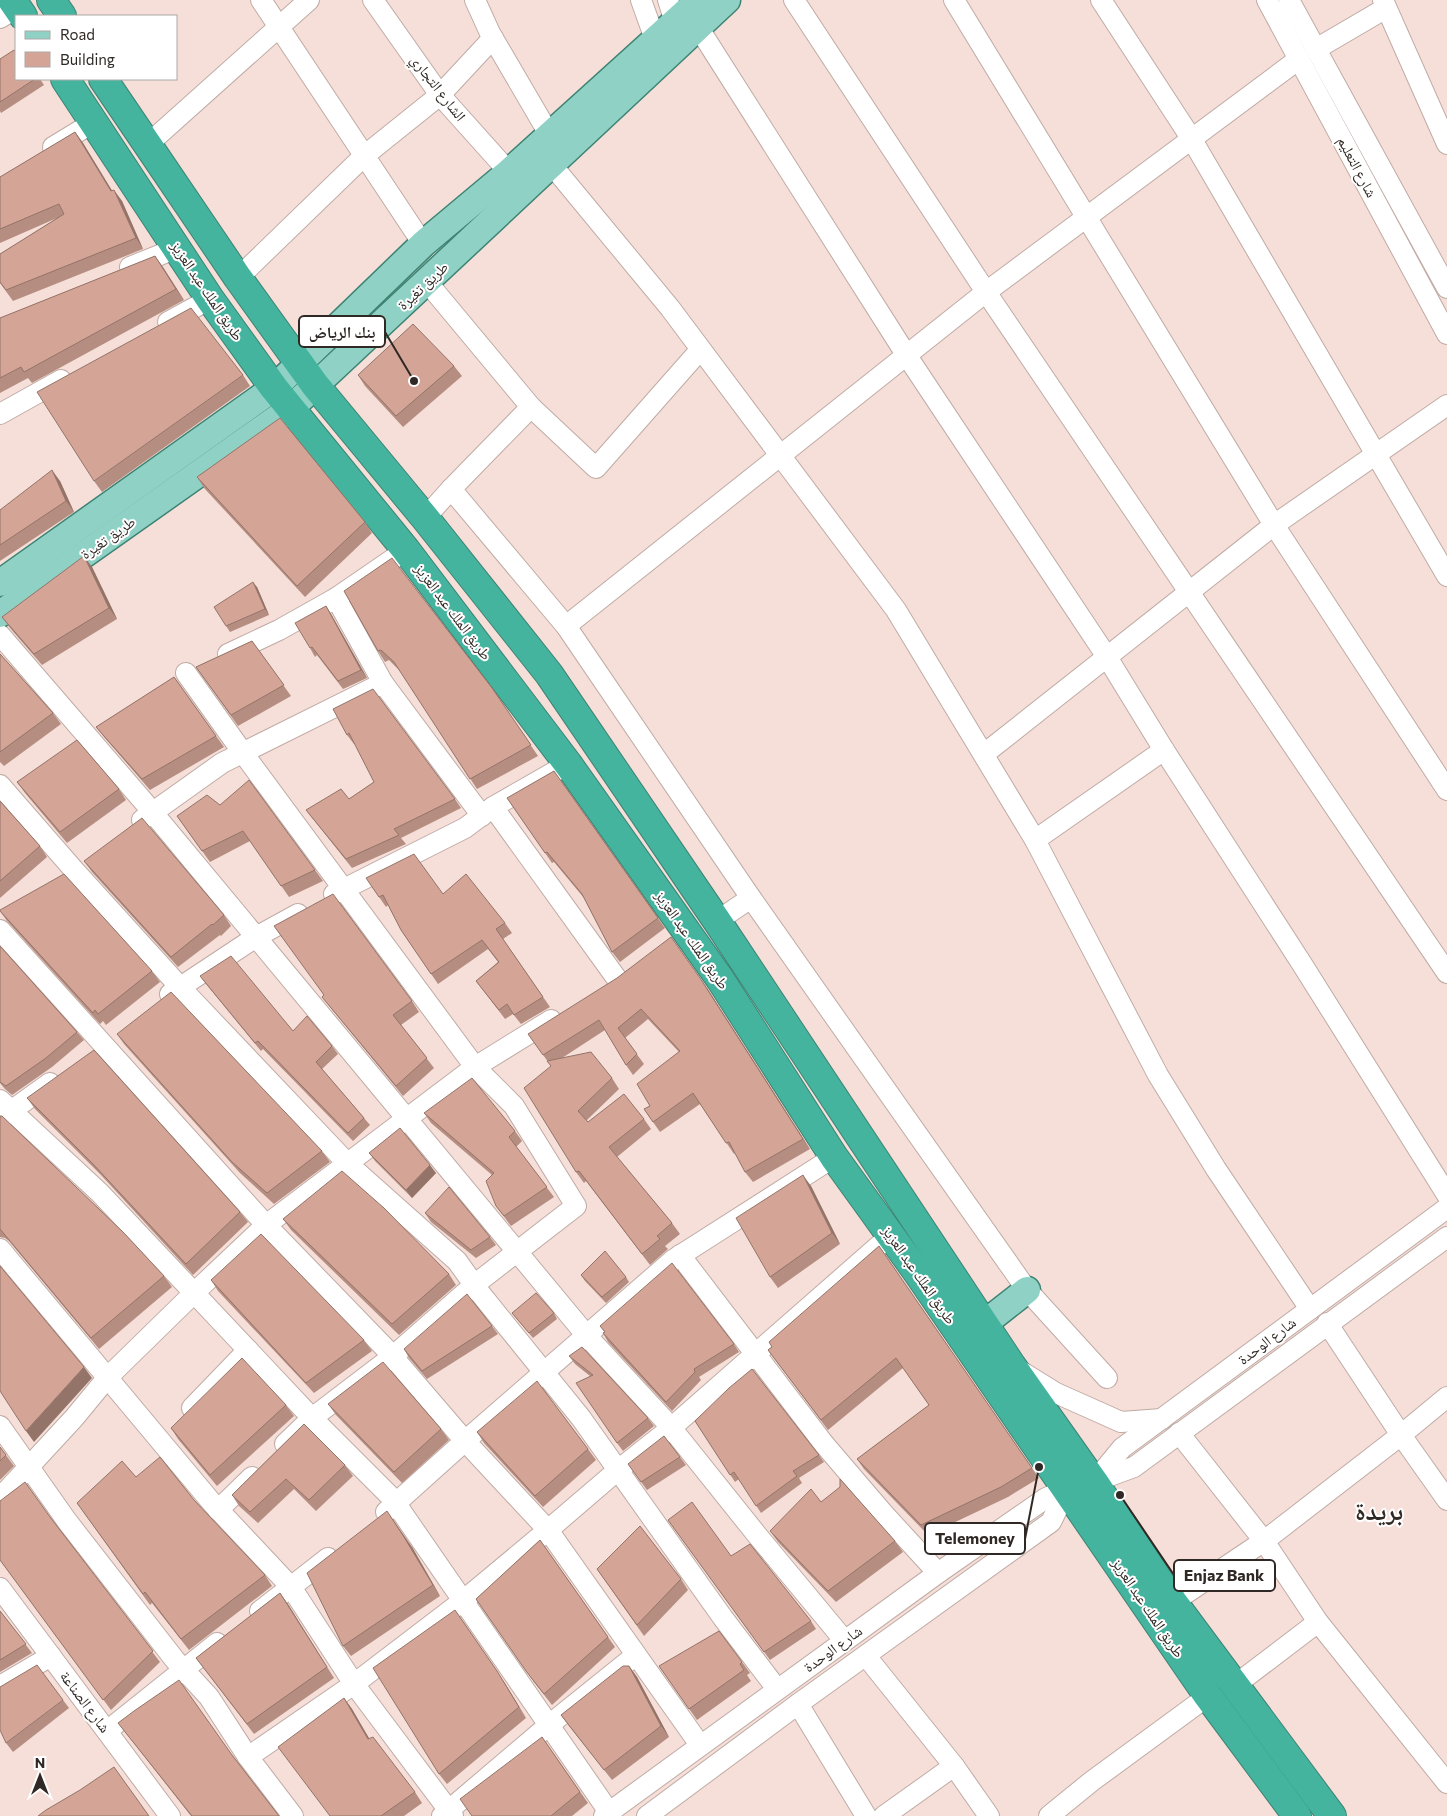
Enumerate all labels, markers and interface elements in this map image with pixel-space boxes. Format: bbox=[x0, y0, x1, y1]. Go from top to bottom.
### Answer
legend bbox=[15, 15, 178, 80]
text: Road bbox=[60, 25, 95, 43]
text: Building bbox=[60, 50, 115, 68]
street label: الشارع التجاري bbox=[404, 51, 470, 126]
street label: شارع التعليم bbox=[1333, 133, 1382, 201]
street label: طريق الملك عبد العزيز bbox=[166, 236, 248, 345]
street label: طريق تغيرة bbox=[393, 257, 453, 315]
callout: بنك الرياض bbox=[299, 316, 385, 347]
text: بنك الرياض bbox=[309, 322, 375, 342]
street label: طريق تغيرة bbox=[77, 512, 139, 564]
street label: طريق الملك عبد العزيز bbox=[409, 559, 496, 665]
street label: طريق الملك عبد العزيز bbox=[650, 886, 734, 993]
street label: طريق الملك عبد العزيز bbox=[877, 1221, 961, 1328]
street label: شارع الوحدة bbox=[1234, 1312, 1300, 1369]
district label: بريدة bbox=[1355, 1495, 1403, 1526]
callout: Telemoney bbox=[925, 1523, 1025, 1554]
text: Telemoney bbox=[935, 1528, 1015, 1547]
street label: طريق الملك عبد العزيز bbox=[1107, 1553, 1189, 1662]
callout: Enjaz Bank bbox=[1174, 1560, 1275, 1591]
text: Enjaz Bank bbox=[1184, 1565, 1265, 1584]
street label: شارع الوحدة bbox=[800, 1621, 866, 1677]
street label: شارع الصناعة bbox=[55, 1667, 115, 1737]
north arrow bbox=[15, 1751, 65, 1801]
text: N bbox=[35, 1754, 45, 1771]

